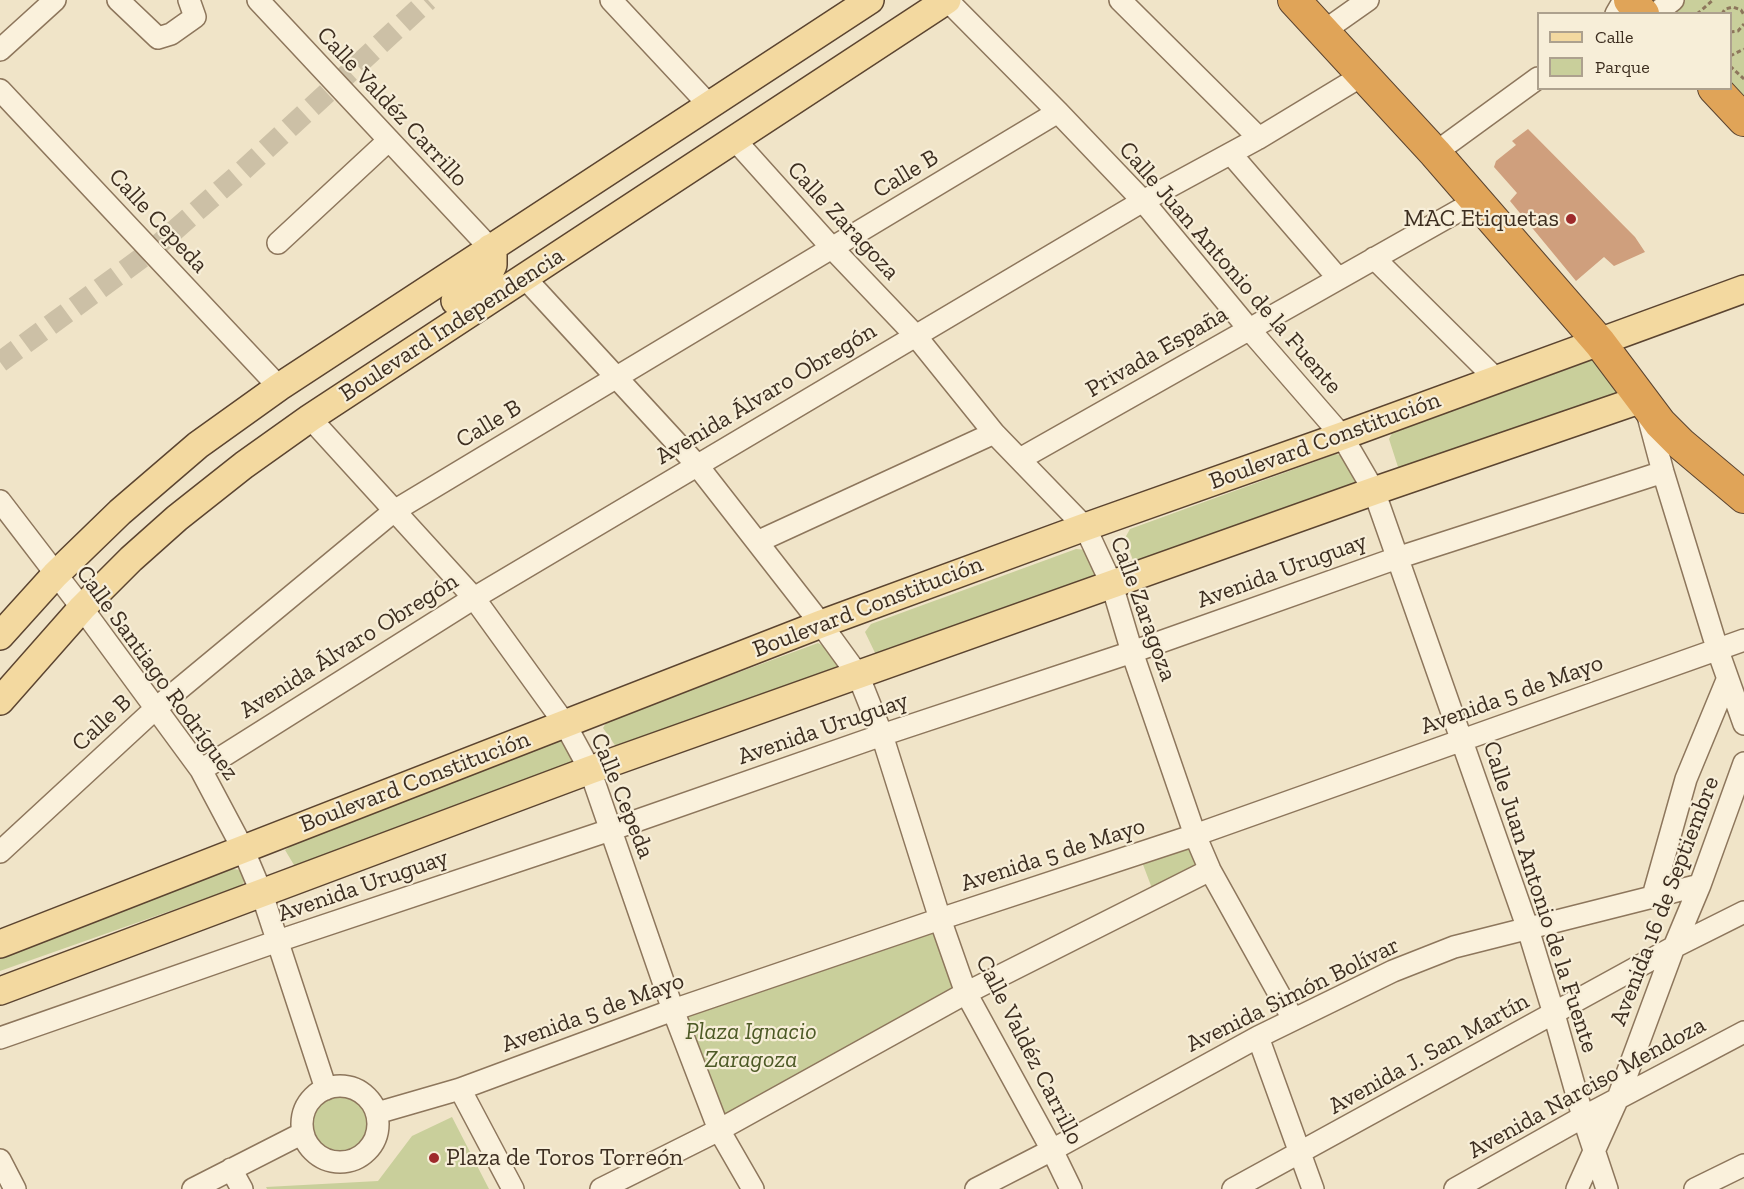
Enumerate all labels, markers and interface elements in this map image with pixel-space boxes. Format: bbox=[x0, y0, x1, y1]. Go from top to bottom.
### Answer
legend bbox=[1537, 12, 1732, 90]
street label: Calle Valdéz Carrillo bbox=[310, 21, 474, 193]
text: Calle bbox=[1595, 26, 1633, 48]
text: Parque bbox=[1595, 56, 1650, 78]
street label: Calle Juan Antonio de la Fuente bbox=[1112, 136, 1348, 400]
street label: Calle B bbox=[868, 143, 944, 205]
street label: Calle Zaragoza bbox=[781, 156, 905, 286]
street label: Calle Cepeda bbox=[102, 163, 214, 279]
place label: MAC Etiquetas bbox=[1404, 205, 1559, 233]
marker: MAC Etiquetas bbox=[1564, 212, 1578, 226]
street label: Boulevard Independencia bbox=[334, 242, 570, 408]
street label: Privada España bbox=[1081, 300, 1233, 404]
street label: Avenida Álvaro Obregón bbox=[650, 317, 882, 471]
street label: Boulevard Constitución bbox=[1205, 386, 1445, 496]
street label: Calle B bbox=[451, 393, 527, 455]
street label: Avenida Uruguay bbox=[1193, 527, 1371, 615]
street label: Calle Zaragoza bbox=[1103, 533, 1183, 685]
street label: Boulevard Constitución bbox=[749, 550, 987, 664]
street label: Calle Santiago Rodríguez bbox=[69, 560, 245, 786]
street label: Avenida Álvaro Obregón bbox=[234, 567, 464, 725]
street label: Avenida 5 de Mayo bbox=[1417, 649, 1607, 741]
street label: Avenida Uruguay bbox=[734, 686, 912, 772]
street label: Calle B bbox=[66, 688, 138, 758]
street label: Boulevard Constitución bbox=[296, 725, 534, 839]
street label: Calle Cepeda bbox=[584, 729, 660, 863]
street label: Calle Juan Antonio de la Fuente bbox=[1476, 738, 1604, 1056]
street label: Avenida 16 de Septiembre bbox=[1604, 772, 1726, 1030]
street label: Avenida 5 de Mayo bbox=[957, 812, 1149, 898]
street label: Avenida Uruguay bbox=[274, 843, 452, 929]
street label: Avenida Simón Bolívar bbox=[1182, 931, 1404, 1059]
street label: Calle Valdéz Carrillo bbox=[969, 950, 1089, 1150]
street label: Avenida 5 de Mayo bbox=[498, 967, 688, 1059]
street label: Avenida J. San Martín bbox=[1324, 987, 1534, 1121]
street label: Avenida Narciso Mendoza bbox=[1463, 1011, 1711, 1165]
park label: Plaza Ignacio Zaragoza bbox=[685, 1018, 817, 1074]
place label: Plaza de Toros Torreón bbox=[446, 1144, 683, 1172]
marker: Plaza de Toros Torreón bbox=[427, 1151, 441, 1165]

